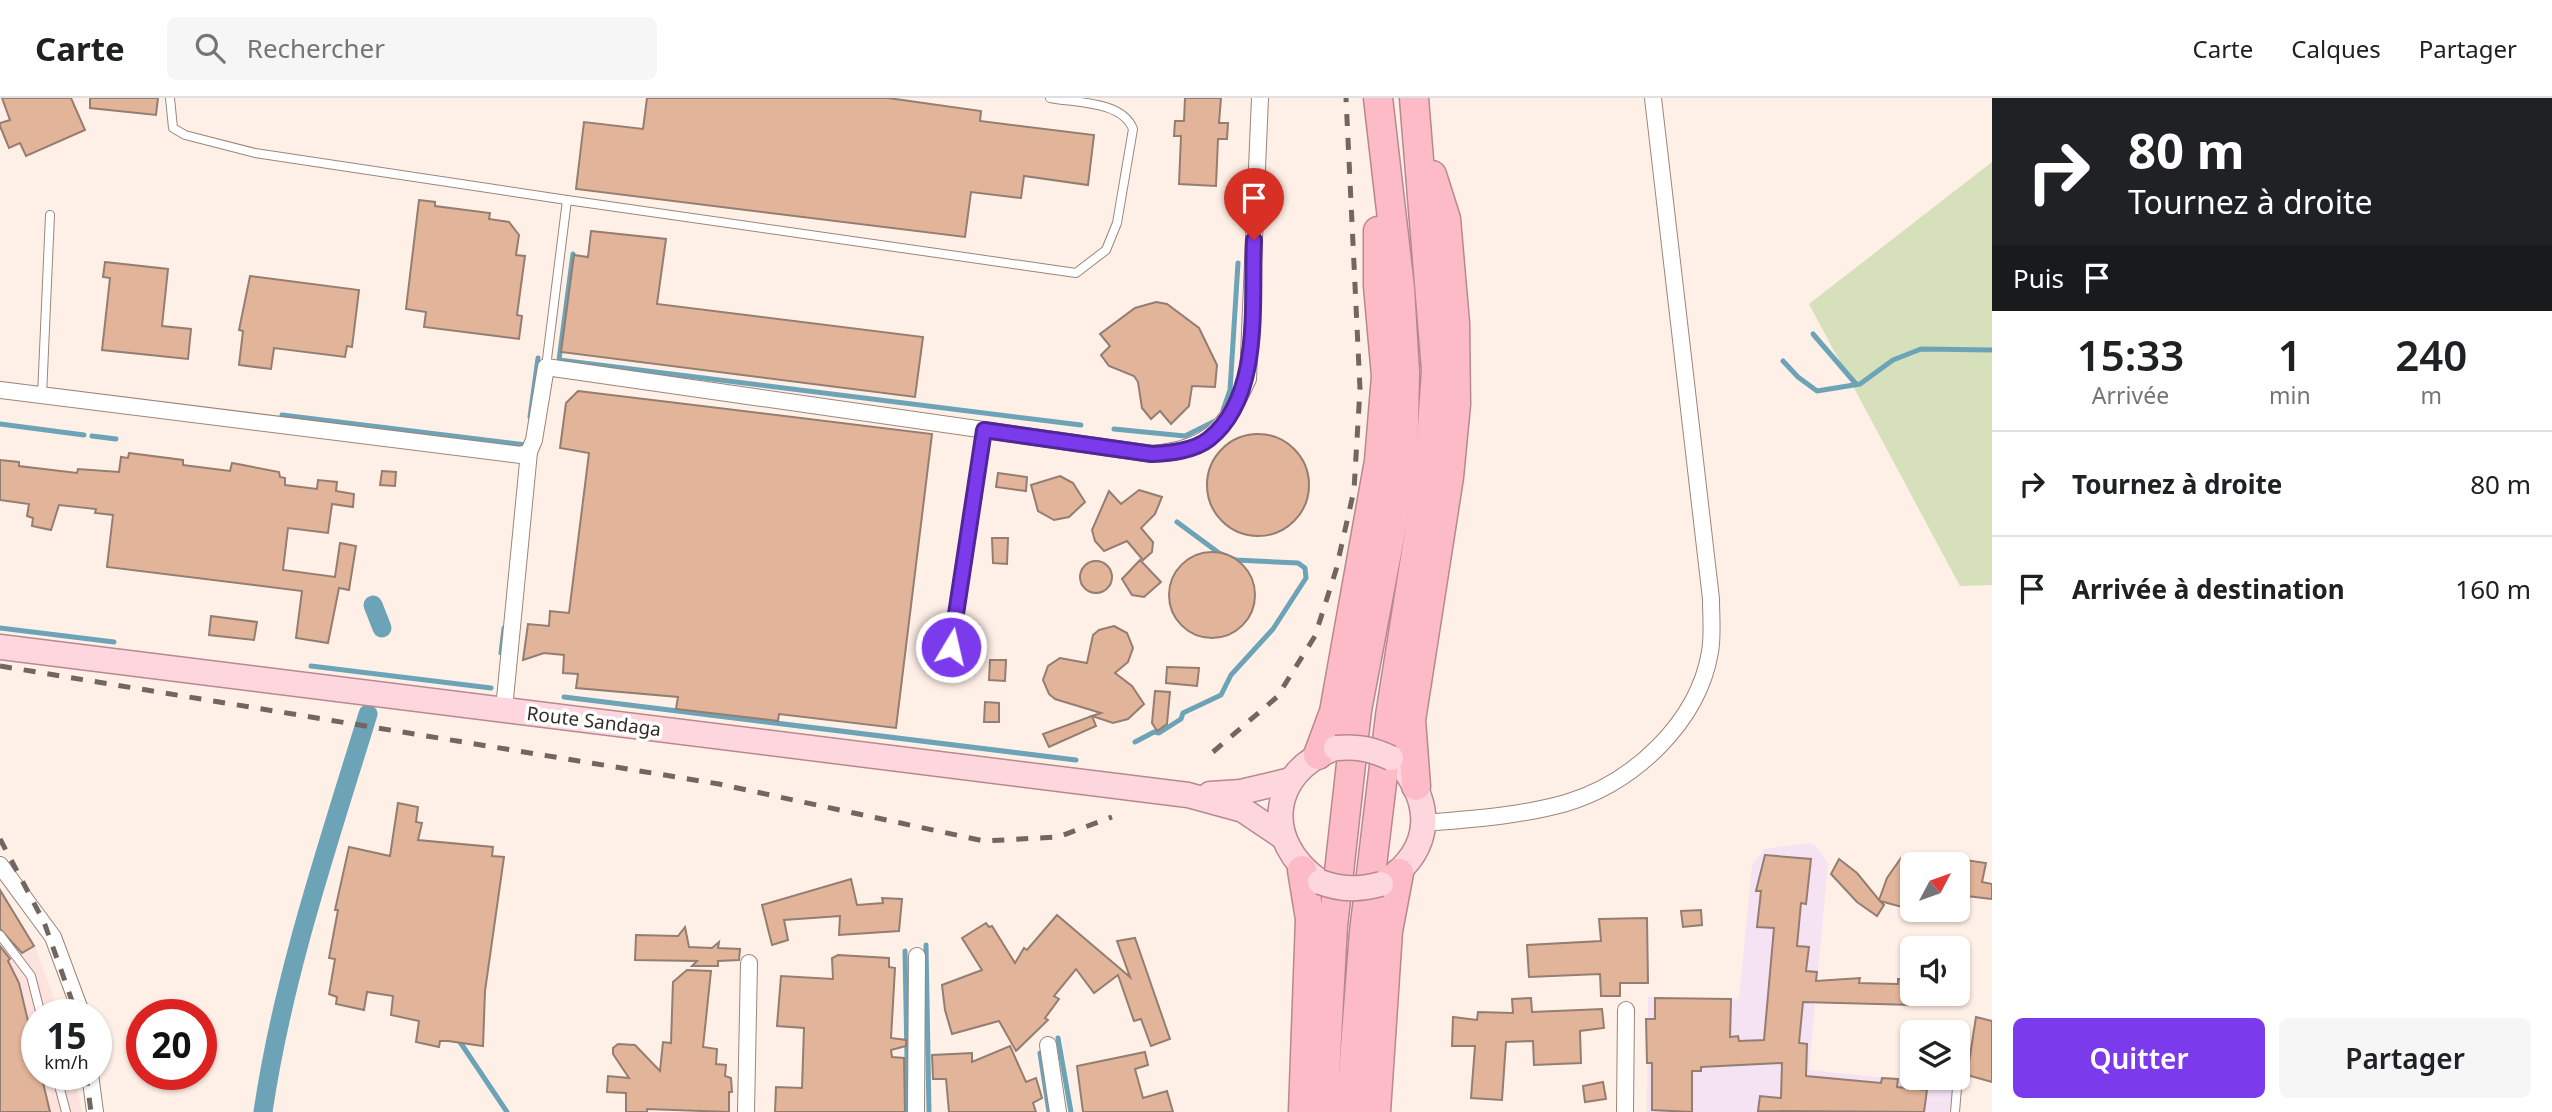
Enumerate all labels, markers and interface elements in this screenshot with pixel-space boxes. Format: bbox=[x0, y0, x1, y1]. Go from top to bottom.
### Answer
search box bbox=[167, 17, 657, 80]
text: Carte bbox=[35, 26, 125, 71]
icon: search bbox=[191, 29, 229, 67]
text: Rechercher bbox=[247, 30, 385, 66]
text: Carte bbox=[2193, 32, 2253, 65]
text: Calques bbox=[2291, 32, 2381, 65]
text: Partager bbox=[2419, 32, 2517, 65]
text: 80 m bbox=[2128, 117, 2245, 183]
icon: right bbox=[2013, 126, 2104, 217]
pin bbox=[1224, 168, 1284, 240]
icon: arrive bbox=[1235, 179, 1273, 217]
text: Tournez à droite bbox=[2128, 180, 2373, 223]
icon: arrive bbox=[2078, 259, 2116, 297]
text: Puis bbox=[2013, 260, 2064, 296]
text: 15:33 bbox=[2077, 326, 2184, 383]
text: 1 bbox=[2278, 326, 2302, 383]
text: 240 bbox=[2395, 326, 2467, 383]
text: Arrivée bbox=[2092, 379, 2169, 411]
text: min bbox=[2269, 379, 2311, 411]
text: m bbox=[2421, 379, 2442, 411]
icon: right bbox=[2013, 465, 2051, 503]
text: Tournez à droite bbox=[2072, 466, 2282, 502]
text: 80 m bbox=[2470, 466, 2531, 502]
icon: arrive bbox=[2013, 570, 2051, 608]
text: Arrivée à destination bbox=[2072, 571, 2345, 607]
text: 160 m bbox=[2455, 571, 2531, 607]
position arrow bbox=[914, 610, 988, 684]
street label: Route Sandaga bbox=[525, 700, 663, 742]
north arrow bbox=[1900, 852, 1970, 922]
map controls bbox=[1900, 852, 1970, 1090]
button: sound bbox=[1900, 936, 1970, 1006]
speed limit sign: 20 bbox=[126, 999, 217, 1090]
text: 15 bbox=[46, 1012, 87, 1059]
button: Quitter bbox=[2013, 1018, 2265, 1098]
button: Partager bbox=[2279, 1018, 2531, 1098]
button: layers bbox=[1900, 1020, 1970, 1090]
text: km/h bbox=[44, 1050, 89, 1074]

